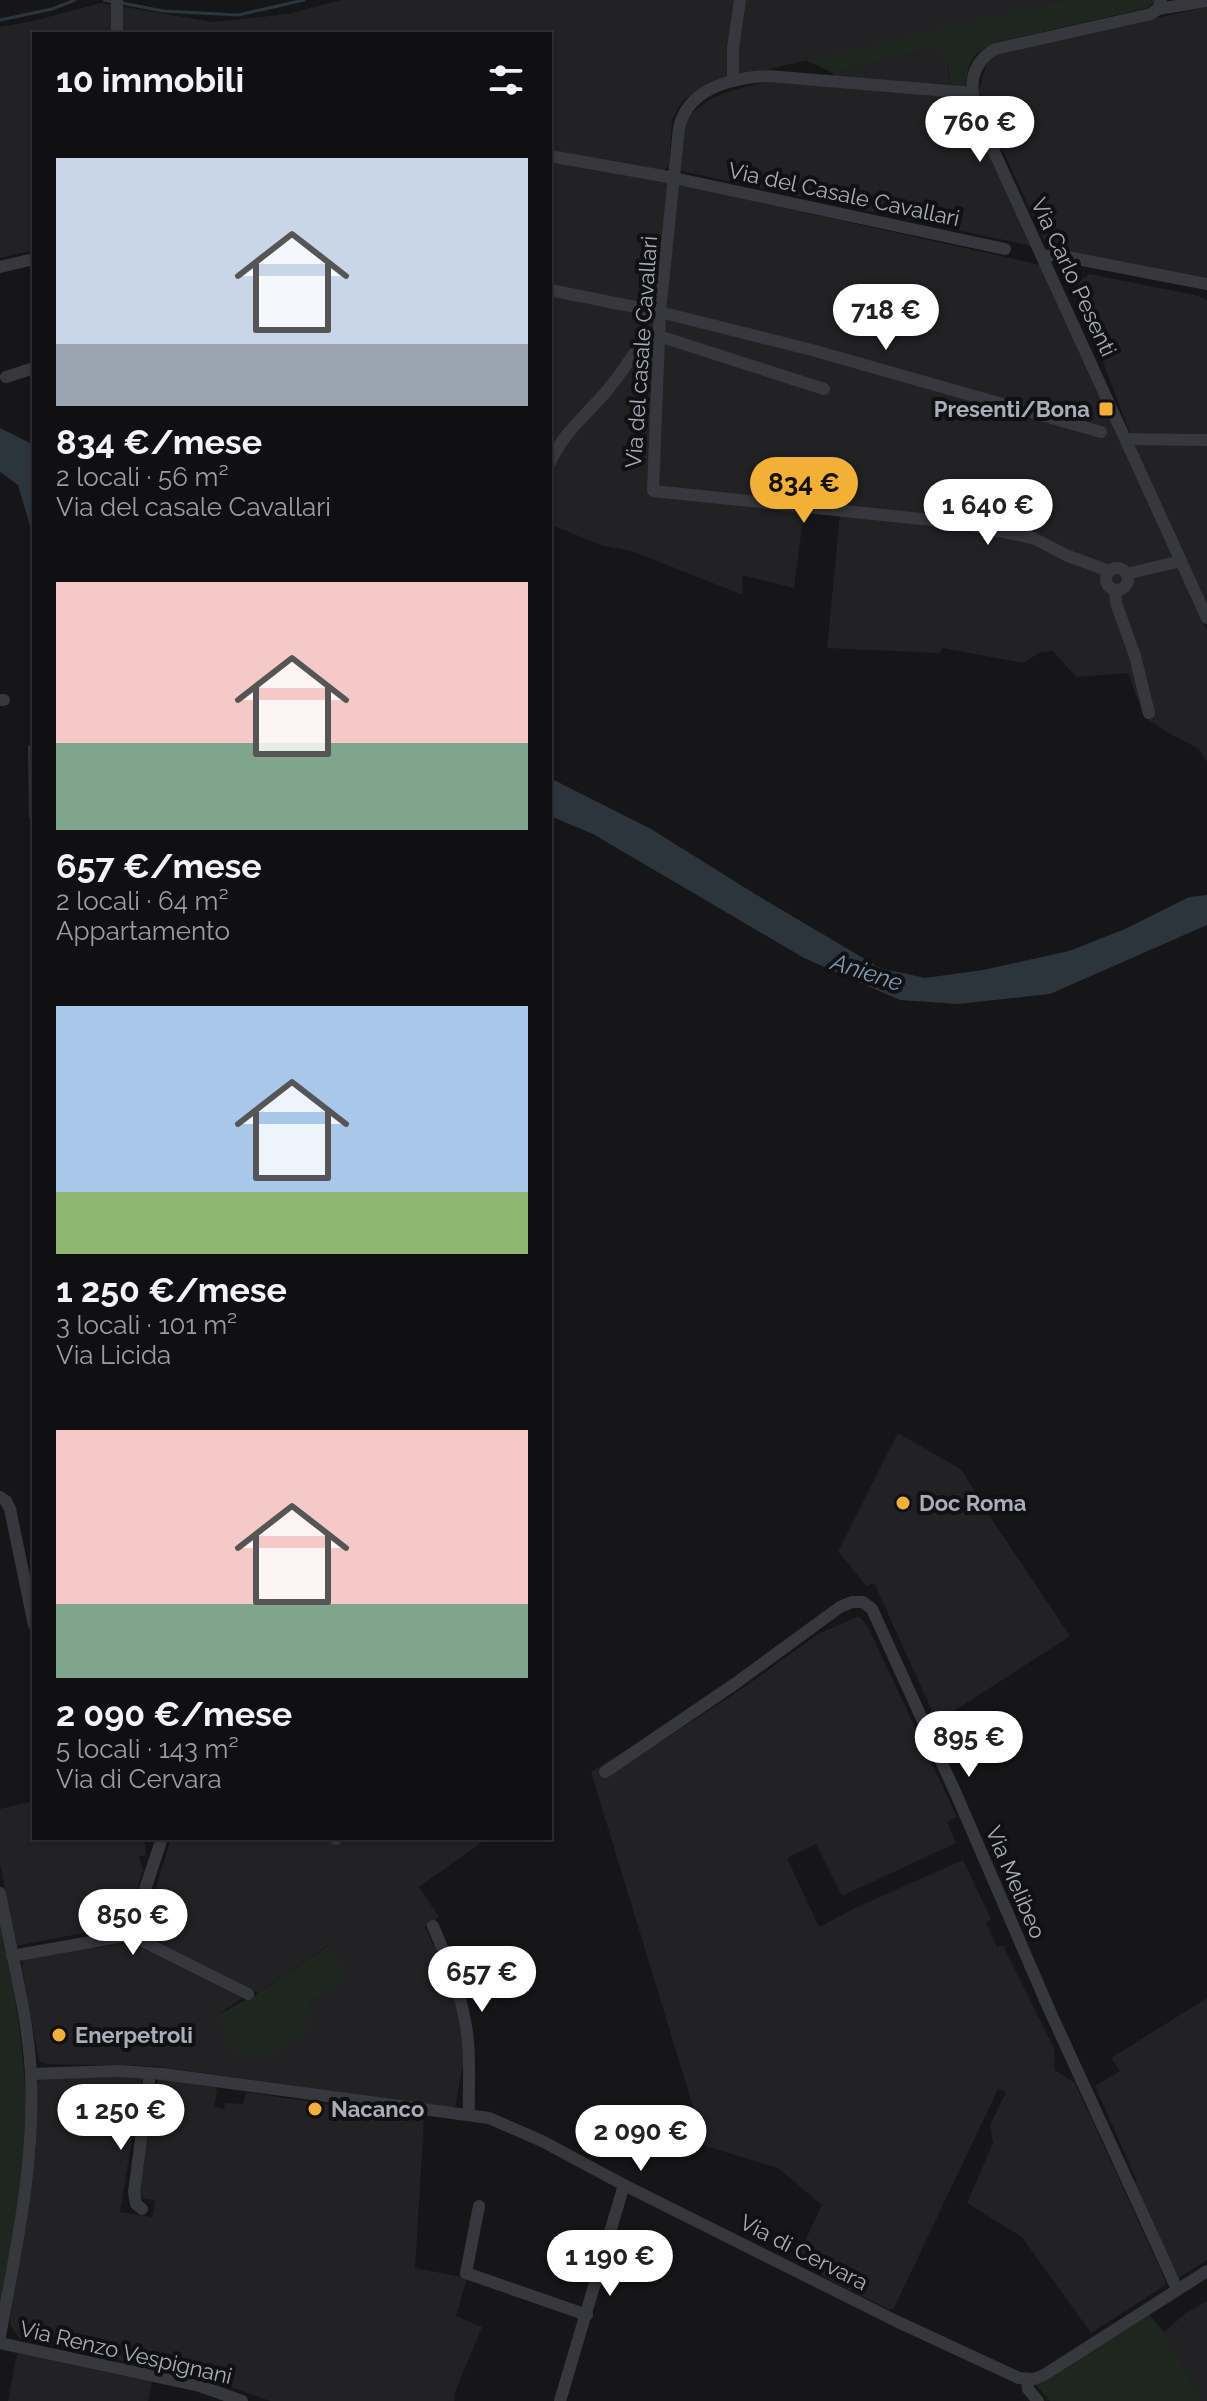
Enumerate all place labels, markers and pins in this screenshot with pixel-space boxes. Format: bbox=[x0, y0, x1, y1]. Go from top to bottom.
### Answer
pin: 760 € bbox=[924, 96, 1036, 164]
pin: 718 € bbox=[830, 284, 942, 352]
place label: Presenti/Bona bbox=[934, 396, 1090, 422]
marker: Presenti/Bona bbox=[1097, 400, 1115, 418]
pin: 834 € bbox=[748, 457, 860, 525]
pin: 1 640 € bbox=[914, 479, 1062, 547]
place label: Doc Roma bbox=[919, 1490, 1026, 1516]
marker: Doc Roma bbox=[894, 1494, 912, 1512]
pin: 895 € bbox=[913, 1711, 1025, 1779]
pin: 850 € bbox=[77, 1889, 189, 1957]
pin: 657 € bbox=[426, 1946, 538, 2014]
place label: Enerpetroli bbox=[75, 2022, 193, 2048]
marker: Enerpetroli bbox=[50, 2026, 68, 2044]
pin: 1 250 € bbox=[47, 2084, 195, 2152]
place label: Nacanco bbox=[331, 2096, 424, 2122]
marker: Nacanco bbox=[306, 2100, 324, 2118]
pin: 2 090 € bbox=[567, 2105, 715, 2173]
pin: 1 190 € bbox=[536, 2230, 684, 2298]

